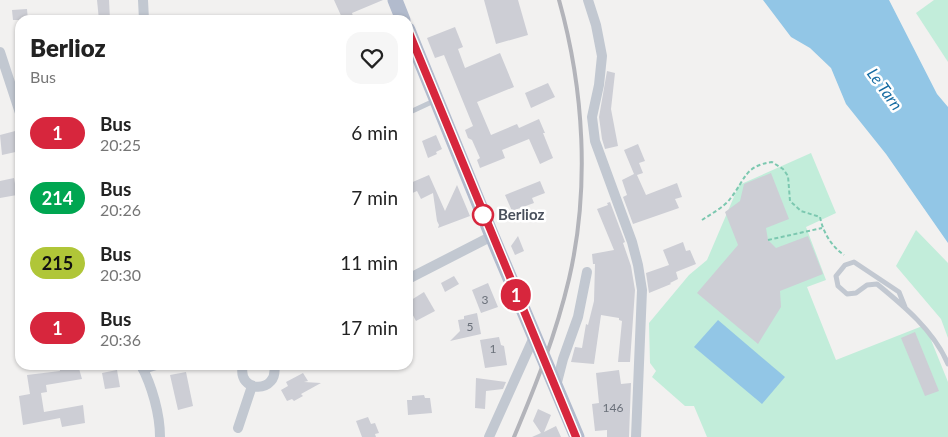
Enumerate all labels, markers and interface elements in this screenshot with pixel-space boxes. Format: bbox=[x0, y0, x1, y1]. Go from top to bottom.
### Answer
button: heart bbox=[346, 32, 398, 84]
text: Berlioz bbox=[30, 33, 106, 62]
water label: Le Tarn bbox=[864, 64, 907, 113]
text: Bus bbox=[30, 67, 56, 86]
text: Bus bbox=[100, 112, 131, 135]
text: 6 min bbox=[351, 121, 398, 144]
text: 1 bbox=[52, 122, 63, 144]
text: 20:25 bbox=[100, 135, 141, 154]
text: Bus bbox=[100, 177, 131, 200]
text: 7 min bbox=[351, 186, 398, 209]
text: 214 bbox=[42, 187, 73, 209]
text: 20:26 bbox=[100, 200, 141, 219]
marker: Berlioz bbox=[472, 204, 494, 226]
place label: Berlioz bbox=[498, 205, 544, 223]
text: Bus bbox=[100, 242, 131, 265]
text: 11 min bbox=[340, 251, 398, 274]
text: 215 bbox=[42, 252, 73, 274]
text: 20:30 bbox=[100, 265, 141, 284]
line badge: 1 bbox=[500, 279, 532, 311]
text: 1 bbox=[511, 284, 521, 306]
house number: 3 bbox=[482, 292, 489, 307]
text: Bus bbox=[100, 307, 131, 330]
text: 17 min bbox=[340, 316, 398, 339]
text: 1 bbox=[52, 317, 63, 339]
house number: 5 bbox=[467, 319, 474, 334]
text: 20:36 bbox=[100, 330, 141, 349]
house number: 1 bbox=[490, 341, 497, 356]
house number: 146 bbox=[603, 400, 623, 415]

